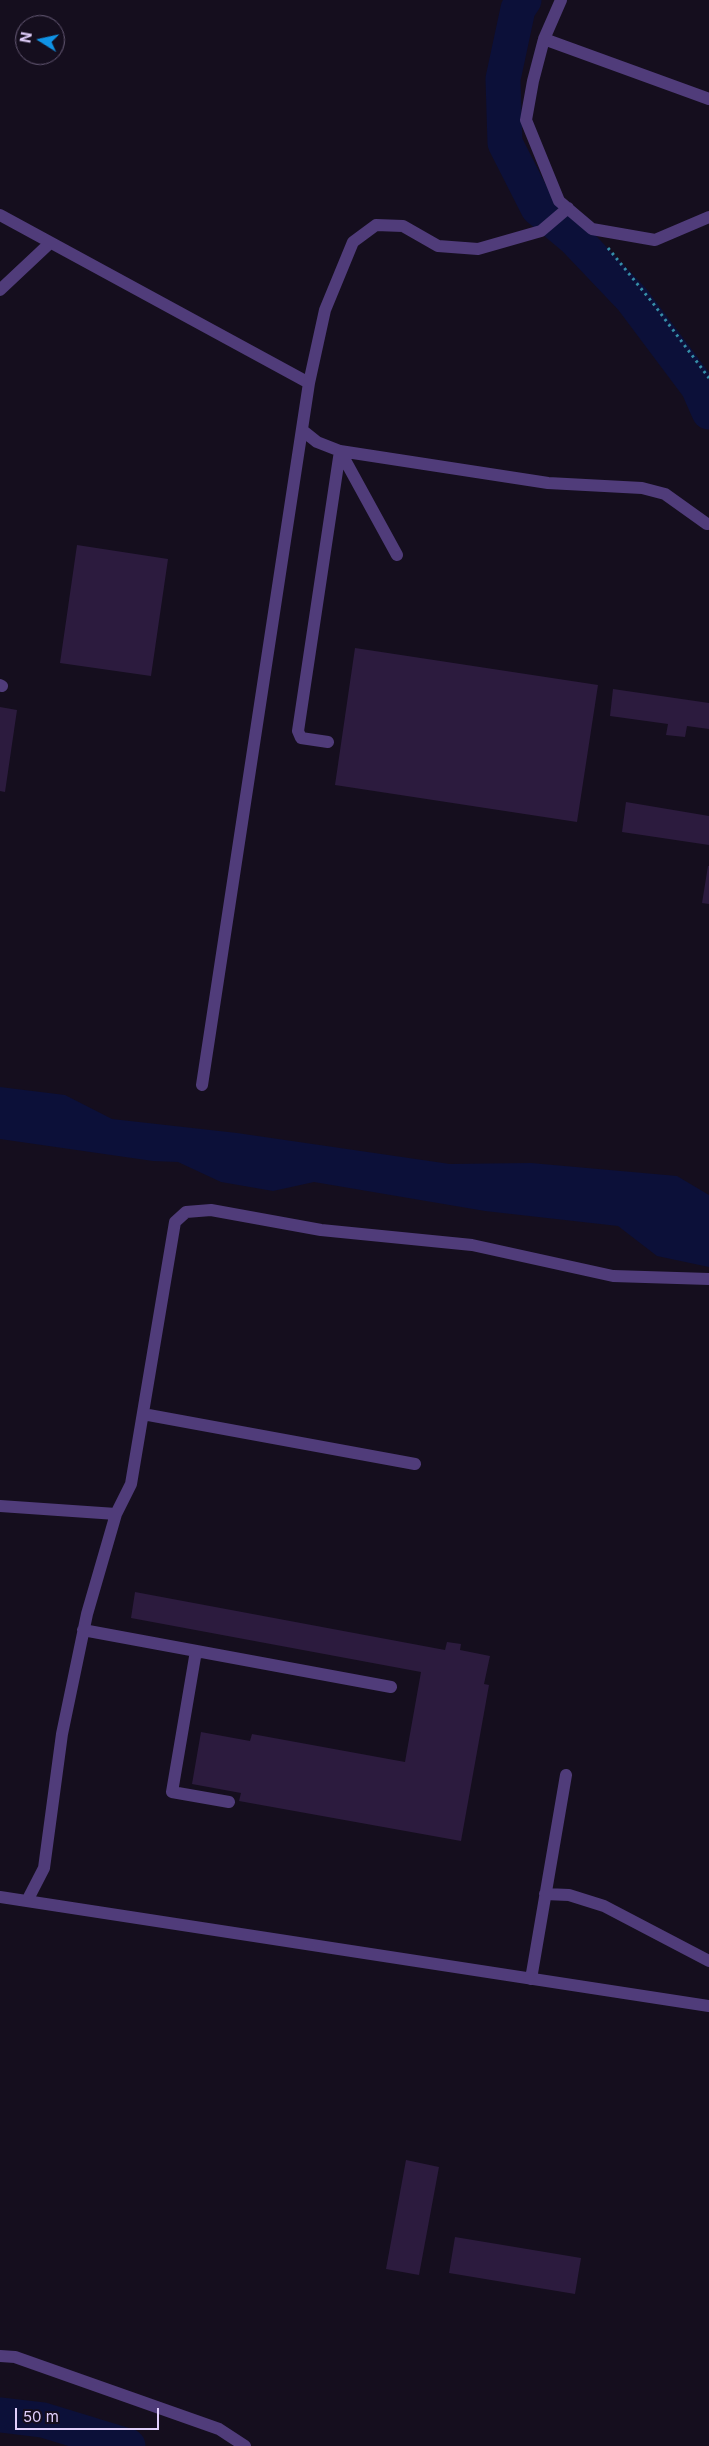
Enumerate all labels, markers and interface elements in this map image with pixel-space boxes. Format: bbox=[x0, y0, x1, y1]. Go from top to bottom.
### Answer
north arrow bbox=[15, 15, 65, 65]
text: N bbox=[16, 31, 35, 44]
scale bar bbox=[18, 2398, 161, 2430]
text: 50 m bbox=[23, 2407, 59, 2426]

